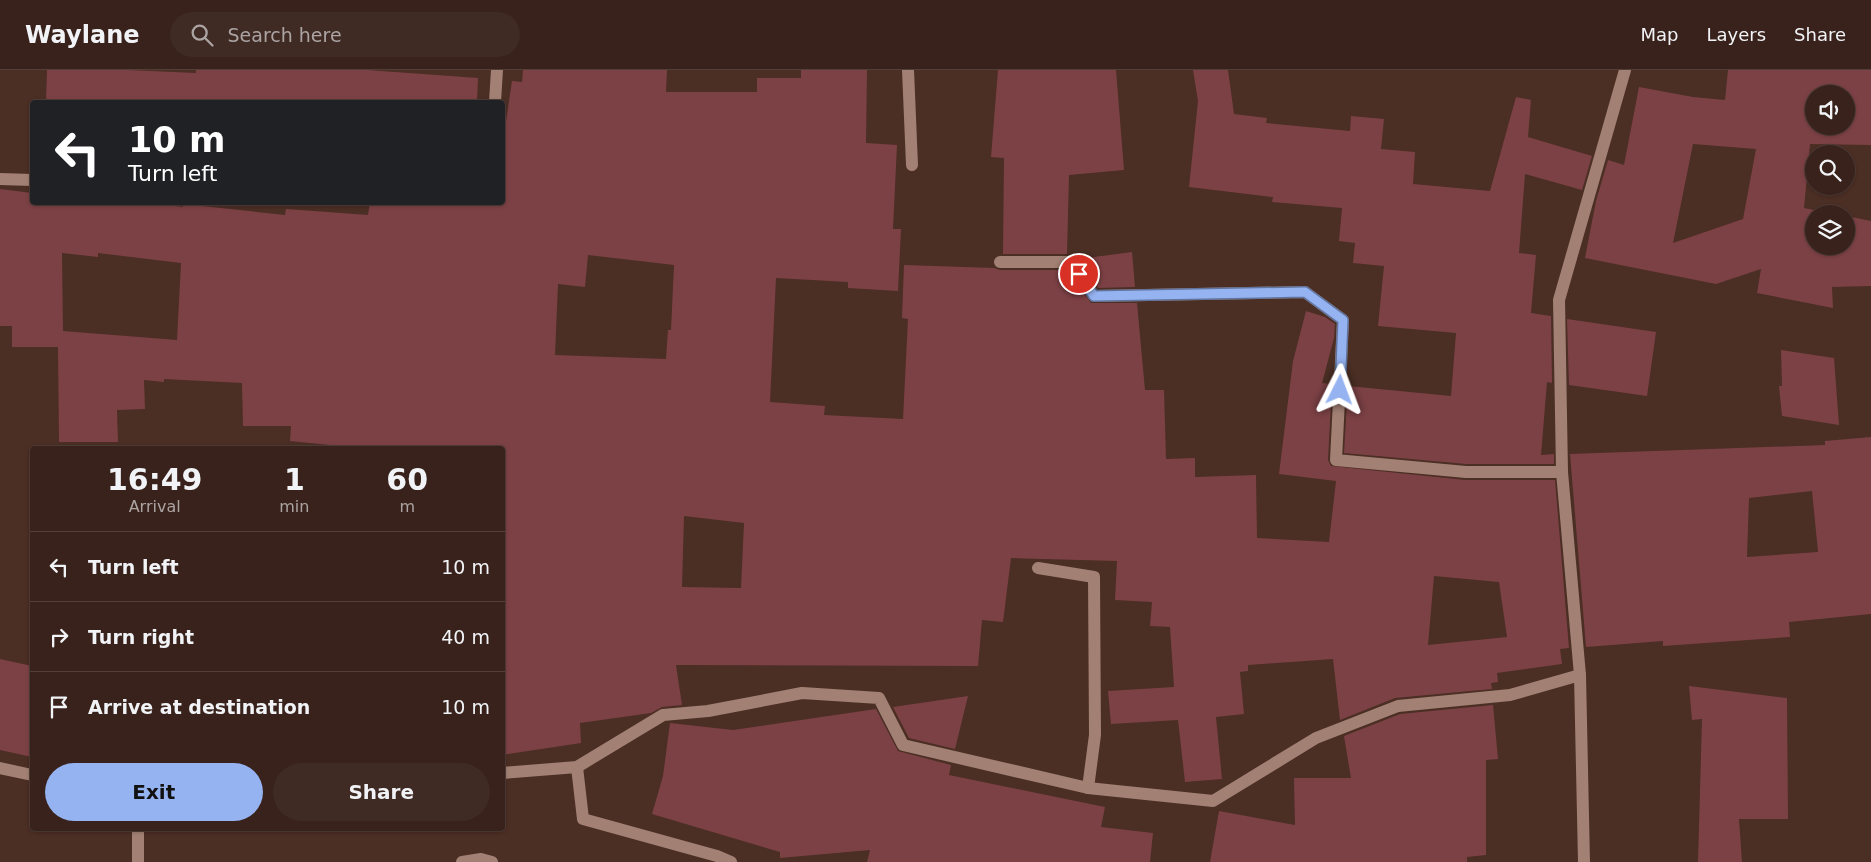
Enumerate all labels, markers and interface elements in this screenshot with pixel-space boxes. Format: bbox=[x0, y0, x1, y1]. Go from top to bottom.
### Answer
search box bbox=[170, 12, 520, 57]
text: Waylane bbox=[25, 21, 140, 49]
icon: search bbox=[188, 21, 216, 49]
text: Search here bbox=[228, 24, 342, 46]
text: Map bbox=[1640, 24, 1678, 45]
text: Layers bbox=[1706, 24, 1766, 45]
text: Share bbox=[1794, 24, 1846, 45]
map controls bbox=[1805, 85, 1855, 255]
button: sound bbox=[1805, 85, 1855, 135]
icon: left bbox=[45, 120, 110, 185]
text: 10 m bbox=[128, 120, 225, 160]
button: search bbox=[1805, 145, 1855, 195]
text: Turn left bbox=[128, 161, 217, 186]
button: layers bbox=[1805, 205, 1855, 255]
pin bbox=[1058, 253, 1100, 295]
icon: arrive bbox=[1065, 260, 1093, 288]
position arrow bbox=[1313, 363, 1365, 415]
text: 16:49 bbox=[107, 462, 202, 497]
text: 1 bbox=[284, 462, 305, 497]
text: 60 bbox=[386, 462, 428, 497]
text: Arrival bbox=[129, 497, 181, 516]
text: min bbox=[279, 497, 309, 516]
text: m bbox=[399, 497, 415, 516]
icon: left bbox=[45, 553, 73, 581]
text: Turn left bbox=[88, 556, 179, 578]
text: 10 m bbox=[441, 556, 490, 578]
icon: right bbox=[45, 623, 73, 651]
text: Turn right bbox=[88, 626, 194, 648]
text: 40 m bbox=[441, 626, 490, 648]
icon: arrive bbox=[45, 693, 73, 721]
text: Arrive at destination bbox=[88, 696, 310, 718]
text: 10 m bbox=[441, 696, 490, 718]
button: Exit bbox=[45, 763, 263, 821]
button: Share bbox=[273, 763, 490, 821]

